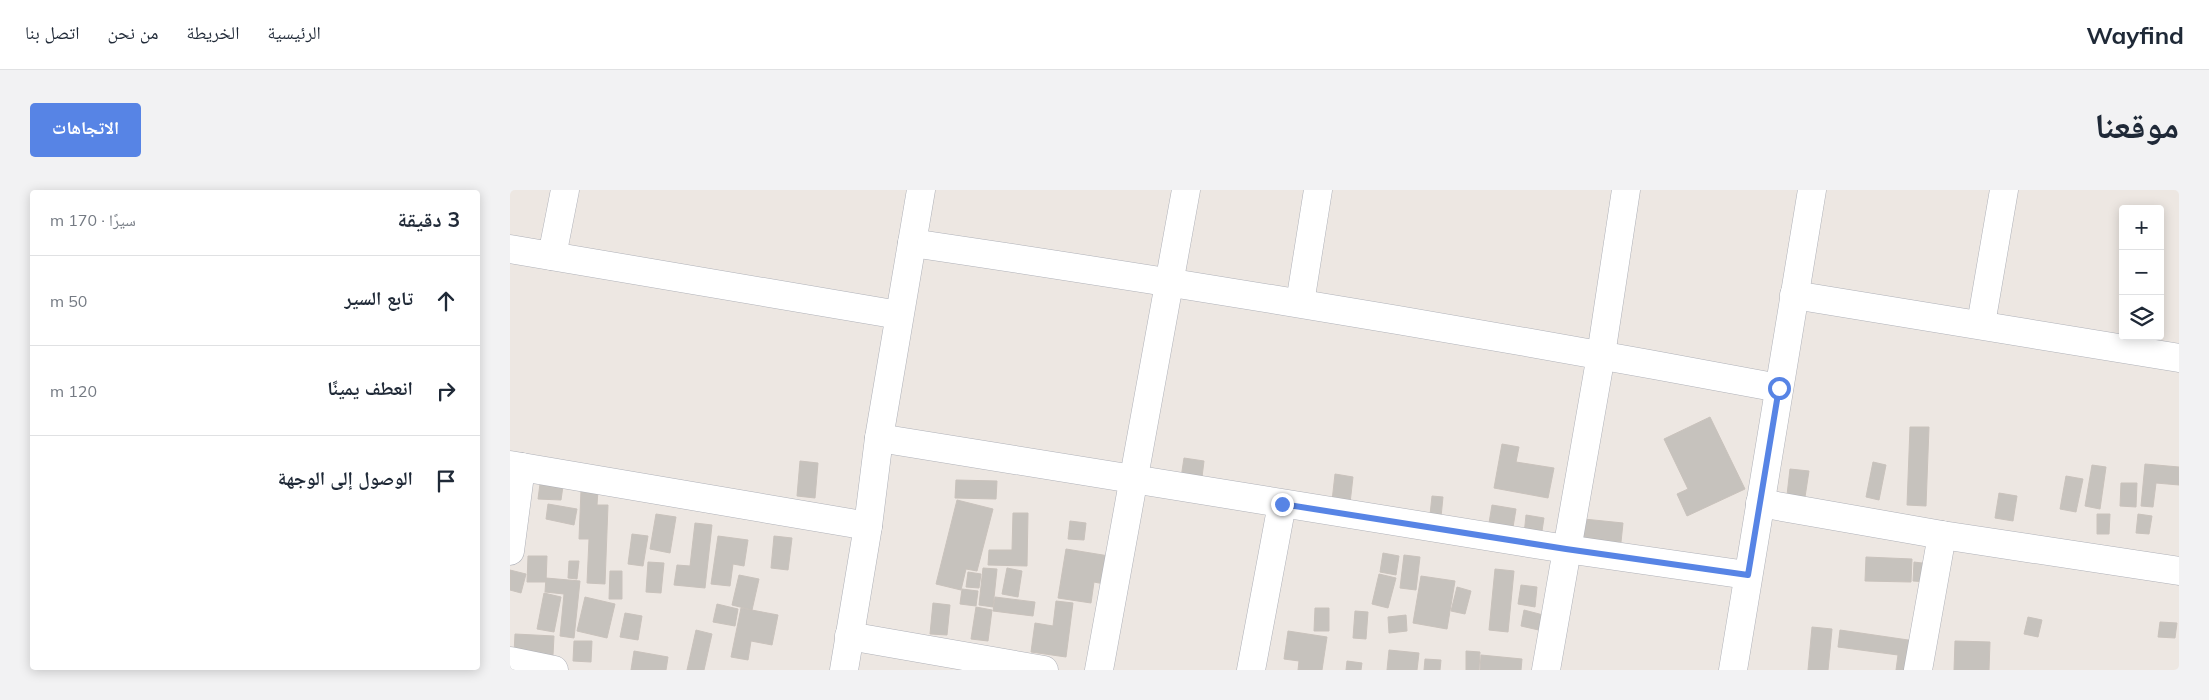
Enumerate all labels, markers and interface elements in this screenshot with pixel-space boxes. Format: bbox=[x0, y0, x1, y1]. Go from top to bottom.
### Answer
text: Wayfind bbox=[2086, 20, 2184, 50]
text: اتصل بنا bbox=[25, 21, 80, 44]
text: من نحن bbox=[108, 21, 158, 44]
text: الخريطة bbox=[186, 21, 239, 44]
text: الرئيسية bbox=[267, 21, 321, 44]
button: الاتجاهات bbox=[30, 103, 141, 157]
text: موقعنا bbox=[2094, 103, 2179, 147]
map controls bbox=[2119, 205, 2164, 340]
button: + bbox=[2119, 205, 2164, 250]
text: 3 دقيقة bbox=[398, 206, 460, 232]
text: سيرًا · 170 m bbox=[50, 210, 136, 230]
button: − bbox=[2119, 250, 2164, 295]
text: تابع السير bbox=[344, 286, 413, 310]
icon: ahead bbox=[432, 287, 460, 315]
text: 50 m bbox=[50, 291, 87, 311]
button: layers bbox=[2119, 295, 2164, 340]
text: انعطف يمينًا bbox=[327, 376, 413, 400]
icon: right bbox=[432, 377, 460, 405]
route start bbox=[1768, 377, 1791, 400]
text: 120 m bbox=[50, 381, 97, 401]
text: الوصول إلى الوجهة bbox=[278, 466, 413, 490]
icon: arrive bbox=[432, 467, 460, 495]
route end bbox=[1271, 493, 1294, 516]

